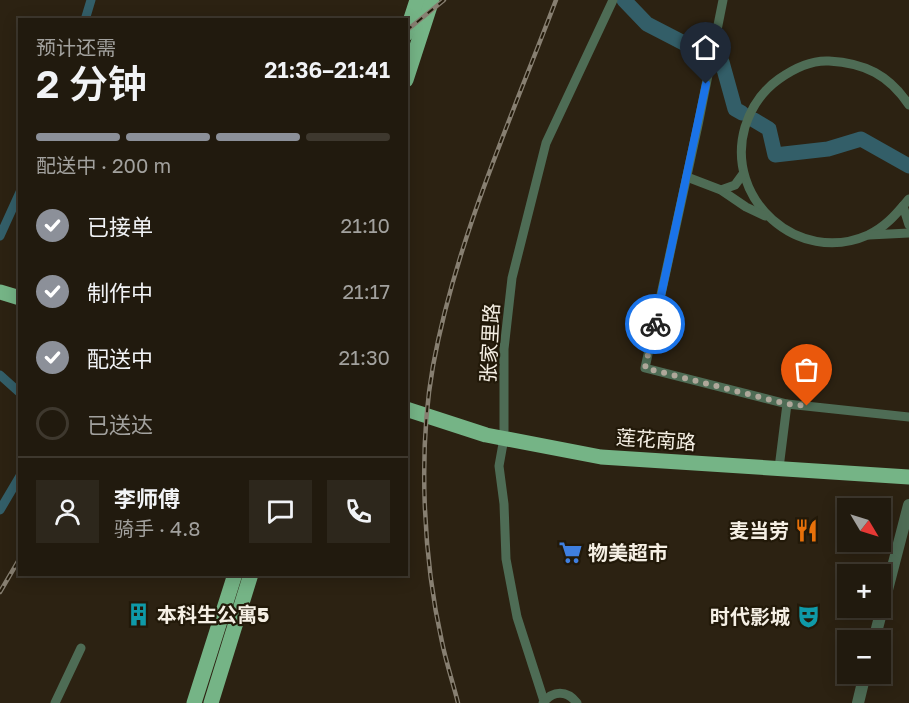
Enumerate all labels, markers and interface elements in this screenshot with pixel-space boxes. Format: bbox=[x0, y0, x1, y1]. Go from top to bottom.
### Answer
pin bbox=[680, 22, 731, 84]
icon: home bbox=[689, 31, 722, 64]
text: 预计还需 bbox=[36, 35, 116, 59]
text: 21:36–21:41 bbox=[264, 56, 390, 83]
text: 2 分钟 bbox=[36, 60, 147, 107]
text: 配送中 · 200 m bbox=[36, 153, 171, 177]
icon: check bbox=[36, 209, 69, 242]
text: 已接单 bbox=[87, 213, 153, 240]
text: 21:10 bbox=[341, 213, 390, 237]
icon: check bbox=[36, 275, 69, 308]
text: 制作中 bbox=[87, 279, 153, 306]
text: 21:17 bbox=[342, 279, 390, 303]
courier bbox=[625, 294, 685, 354]
street label: 张家里路 bbox=[475, 302, 503, 384]
icon: bike bbox=[639, 308, 672, 341]
icon: check bbox=[36, 341, 69, 374]
pin bbox=[781, 344, 832, 406]
text: 配送中 bbox=[87, 345, 153, 372]
text: 21:30 bbox=[339, 345, 390, 369]
icon: bag bbox=[790, 353, 823, 386]
text: 已送达 bbox=[87, 411, 153, 438]
street label: 莲花南路 bbox=[615, 424, 697, 454]
button: person bbox=[36, 480, 99, 543]
button: chat bbox=[249, 480, 312, 543]
button: phone bbox=[327, 480, 390, 543]
text: 李师傅 bbox=[114, 485, 180, 512]
north arrow bbox=[837, 498, 891, 552]
map controls bbox=[837, 498, 891, 684]
text: 骑手 · 4.8 bbox=[114, 516, 200, 540]
restaurant icon: 麦当劳 bbox=[794, 517, 820, 543]
place label: 麦当劳 bbox=[729, 518, 789, 542]
supermarket icon: 物美超市 bbox=[557, 539, 583, 565]
place label: 物美超市 bbox=[588, 540, 668, 564]
button: + bbox=[837, 564, 891, 618]
building icon: 本科生公寓5 bbox=[126, 601, 152, 627]
place label: 本科生公寓5 bbox=[157, 602, 269, 626]
theatre icon: 时代影城 bbox=[795, 603, 821, 629]
place label: 时代影城 bbox=[710, 604, 790, 628]
button: − bbox=[837, 630, 891, 684]

